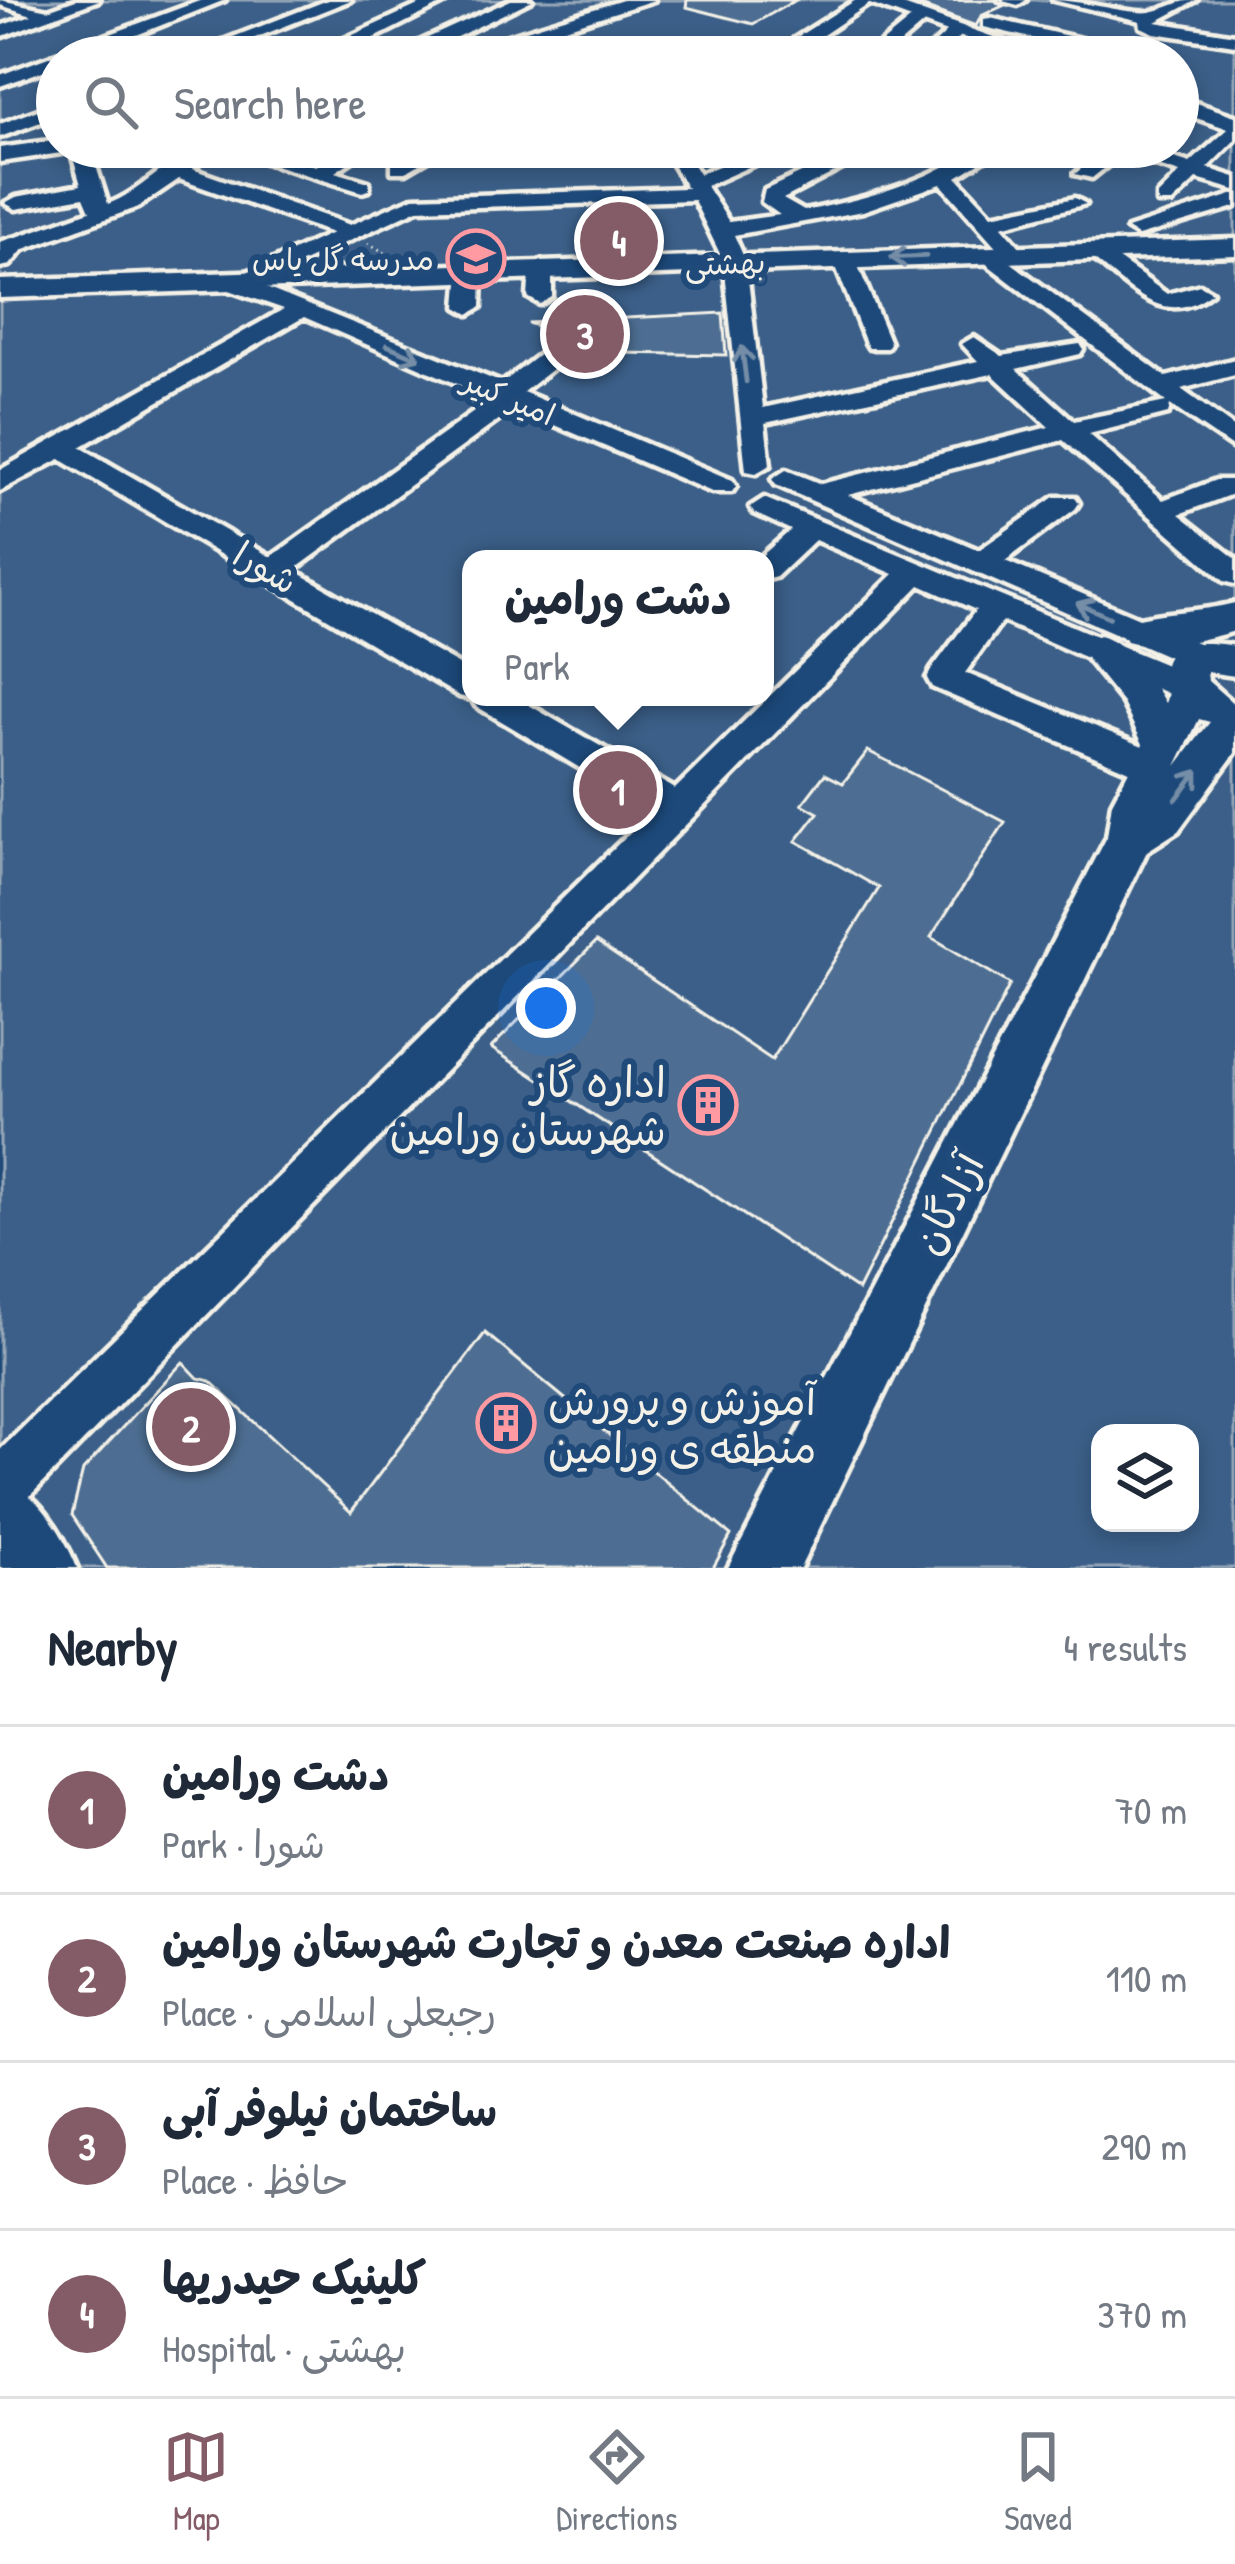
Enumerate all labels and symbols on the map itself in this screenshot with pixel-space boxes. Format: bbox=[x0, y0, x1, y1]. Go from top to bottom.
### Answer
pin: 4 bbox=[580, 196, 658, 286]
school or university icon: مدرسه گل یاس bbox=[445, 228, 507, 290]
place label: مدرسه گل یاس bbox=[252, 239, 434, 279]
street label: بهشتی bbox=[684, 242, 766, 284]
one-way arrow bbox=[889, 246, 928, 269]
pin: 3 bbox=[546, 289, 624, 379]
one-way arrow bbox=[384, 343, 421, 364]
one-way arrow bbox=[732, 345, 755, 384]
street label: امیر کبیر bbox=[454, 359, 561, 434]
street label: شورا bbox=[225, 529, 307, 605]
one-way arrow bbox=[1076, 598, 1112, 620]
pin: 1 bbox=[579, 745, 657, 835]
one-way arrow bbox=[1173, 769, 1200, 801]
your location bbox=[516, 978, 576, 1038]
place label: اداره گاز شهرستان ورامین bbox=[390, 1053, 666, 1158]
building icon: اداره گاز شهرستان ورامین bbox=[677, 1074, 739, 1136]
street label: آزادگان bbox=[897, 1141, 997, 1264]
place label: آموزش و پرورش منطقه ی ورامین bbox=[548, 1371, 818, 1476]
pin: 2 bbox=[152, 1382, 230, 1472]
building icon: آموزش و پرورش منطقه ی ورامین bbox=[475, 1392, 537, 1454]

